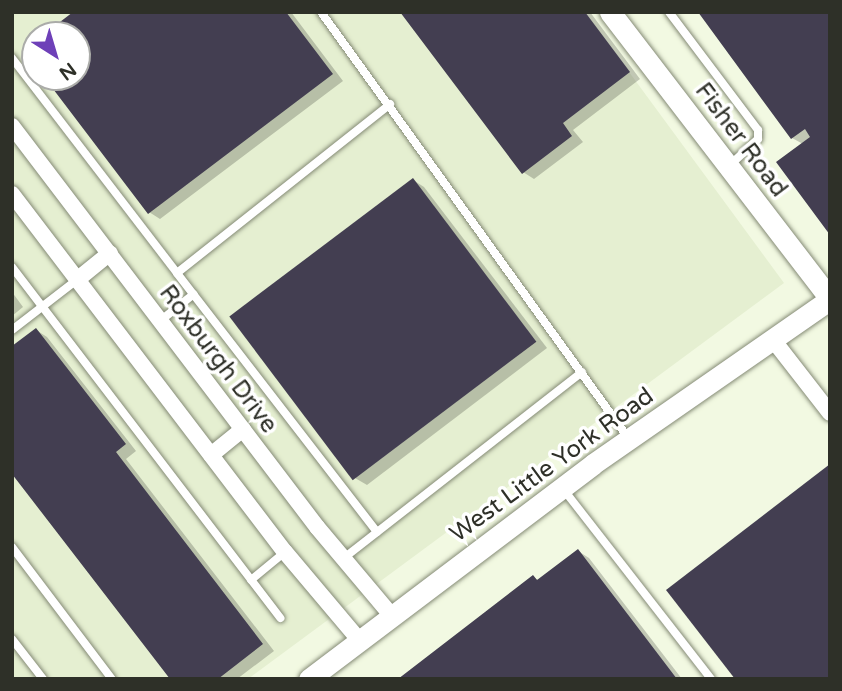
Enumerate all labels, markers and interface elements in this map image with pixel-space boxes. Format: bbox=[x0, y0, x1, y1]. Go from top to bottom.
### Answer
north arrow bbox=[21, 21, 91, 91]
text: N bbox=[55, 58, 80, 85]
street label: Fisher Road bbox=[689, 77, 793, 203]
street label: Roxburgh Drive bbox=[153, 279, 283, 439]
street label: West Little York Road bbox=[445, 381, 659, 549]

